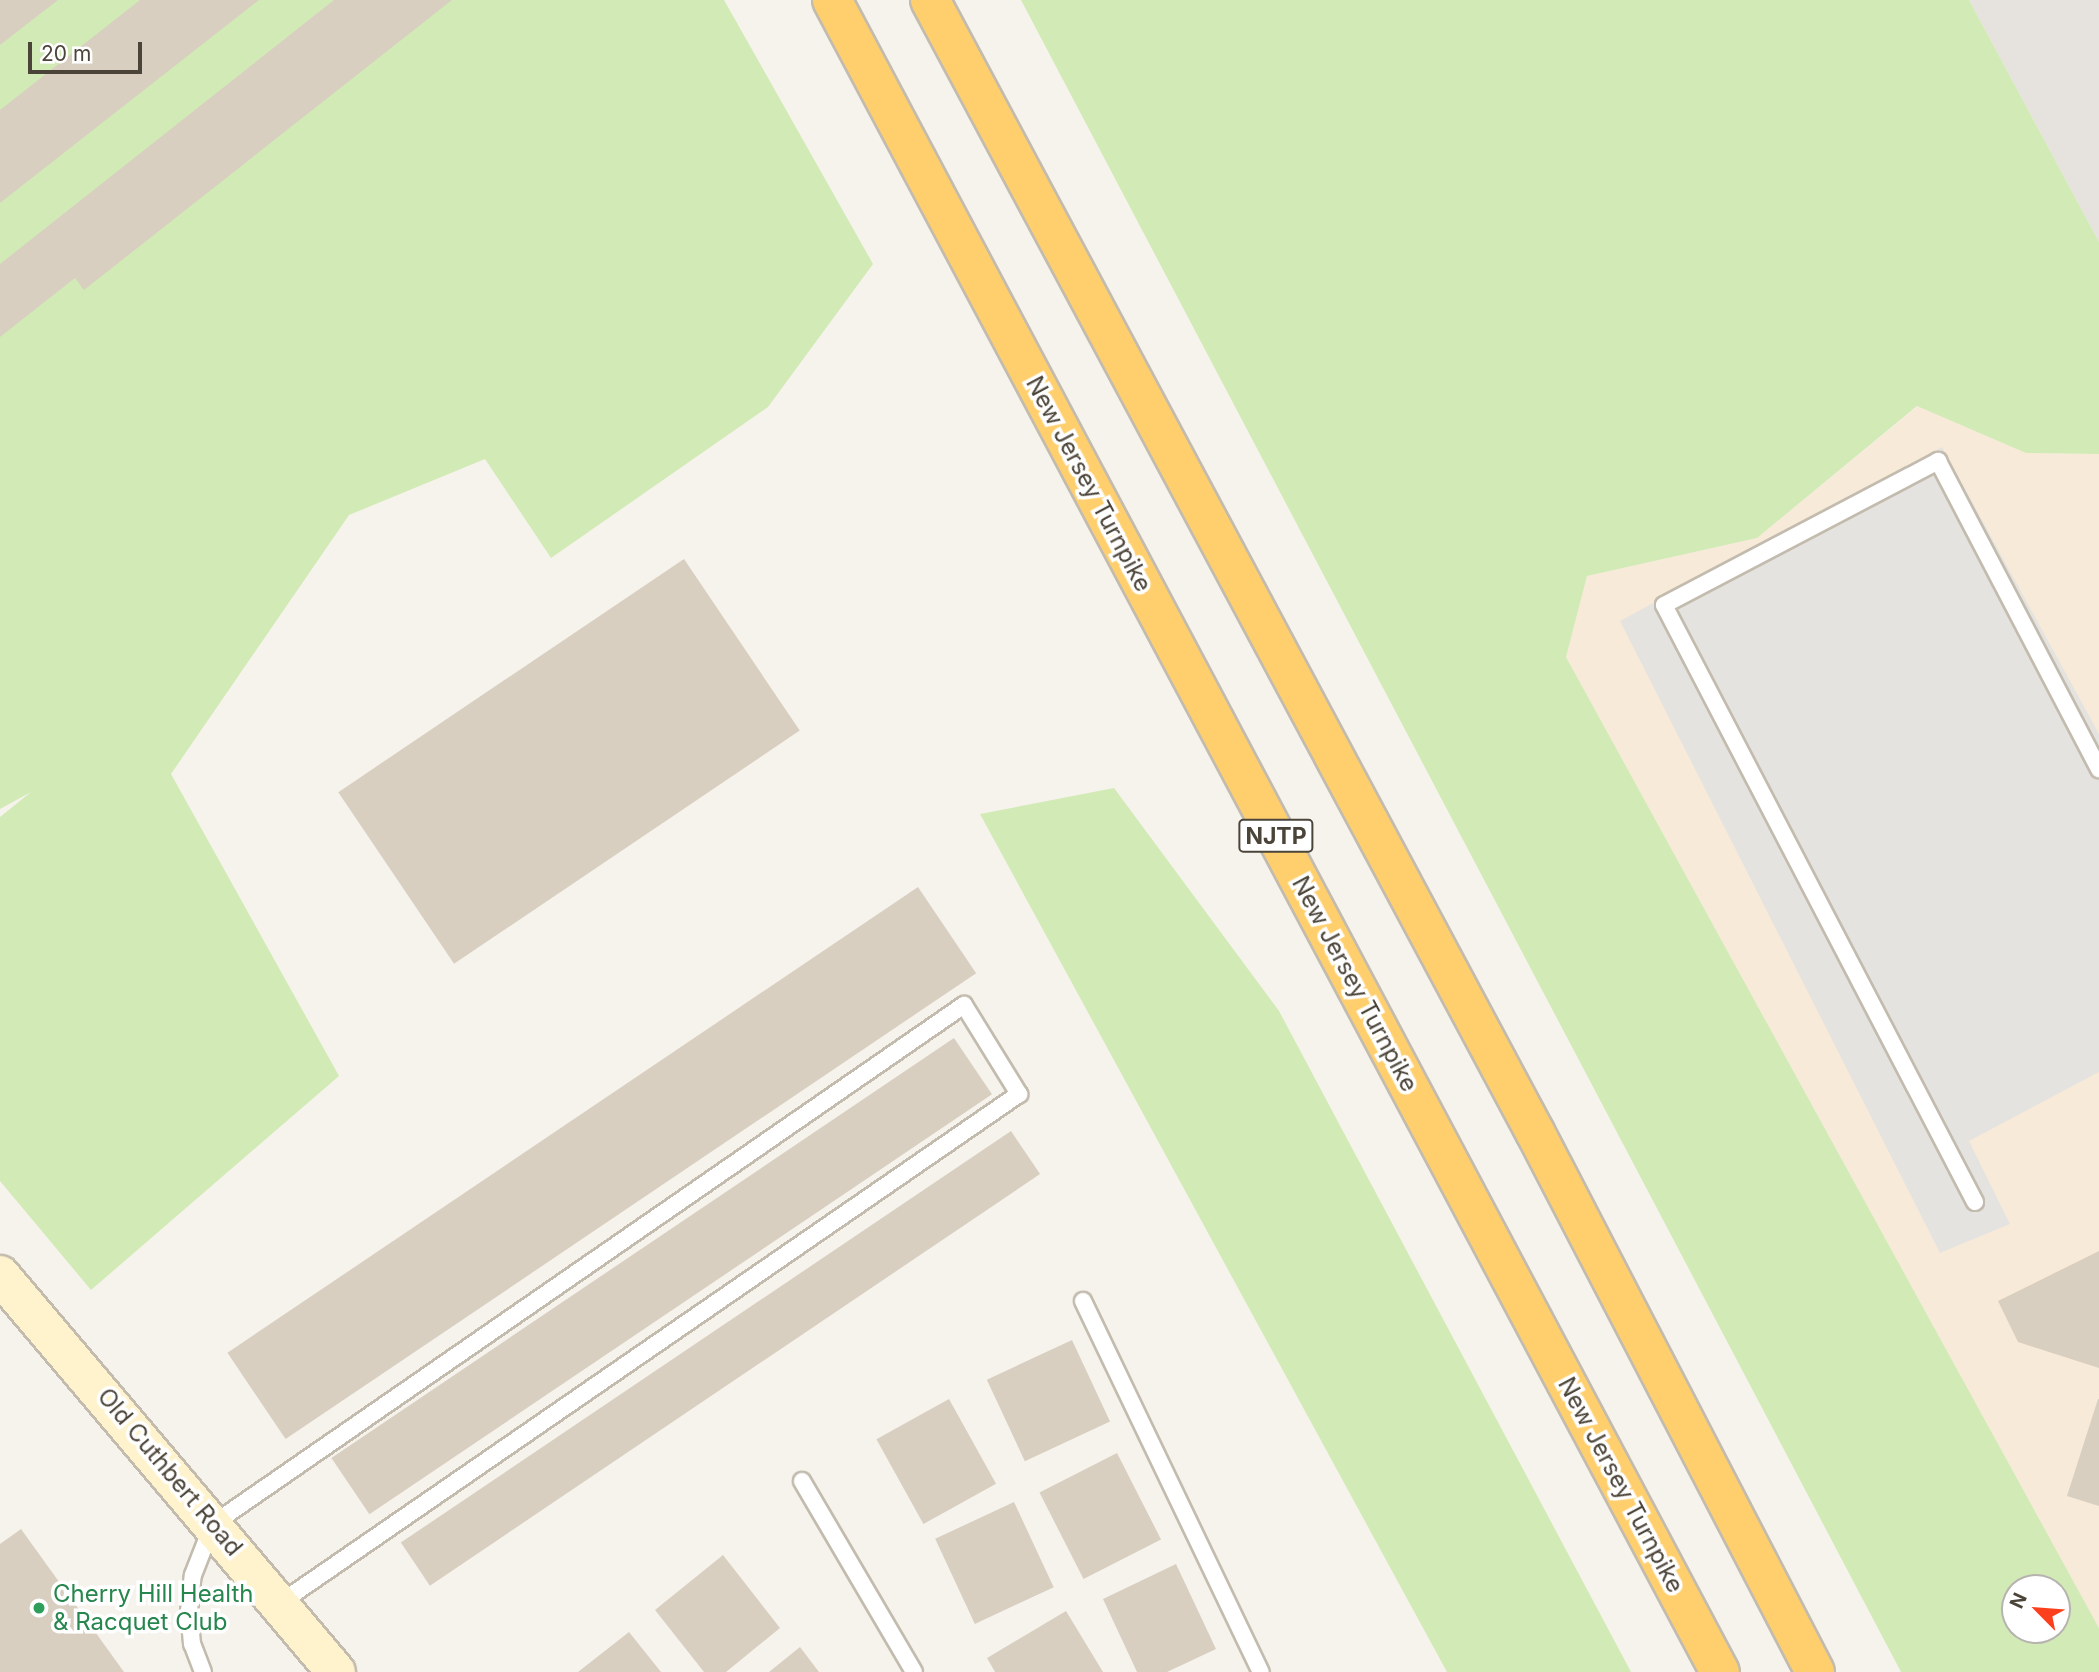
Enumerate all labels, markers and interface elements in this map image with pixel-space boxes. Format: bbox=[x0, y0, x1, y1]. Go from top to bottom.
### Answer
scale bar bbox=[32, 28, 145, 72]
text: 20 m bbox=[41, 41, 91, 66]
street label: New Jersey Turnpike bbox=[1020, 371, 1158, 597]
road number: NJTP bbox=[1238, 816, 1314, 856]
street label: New Jersey Turnpike bbox=[1286, 871, 1424, 1097]
street label: New Jersey Turnpike bbox=[1552, 1372, 1690, 1598]
street label: Old Cuthbert Road bbox=[91, 1382, 249, 1562]
north arrow bbox=[2001, 1574, 2071, 1644]
place label: Cherry Hill Health & Racquet Club bbox=[53, 1580, 254, 1636]
text: N bbox=[2005, 1589, 2032, 1612]
marker: Cherry Hill Health & Racquet Club bbox=[31, 1600, 47, 1616]

